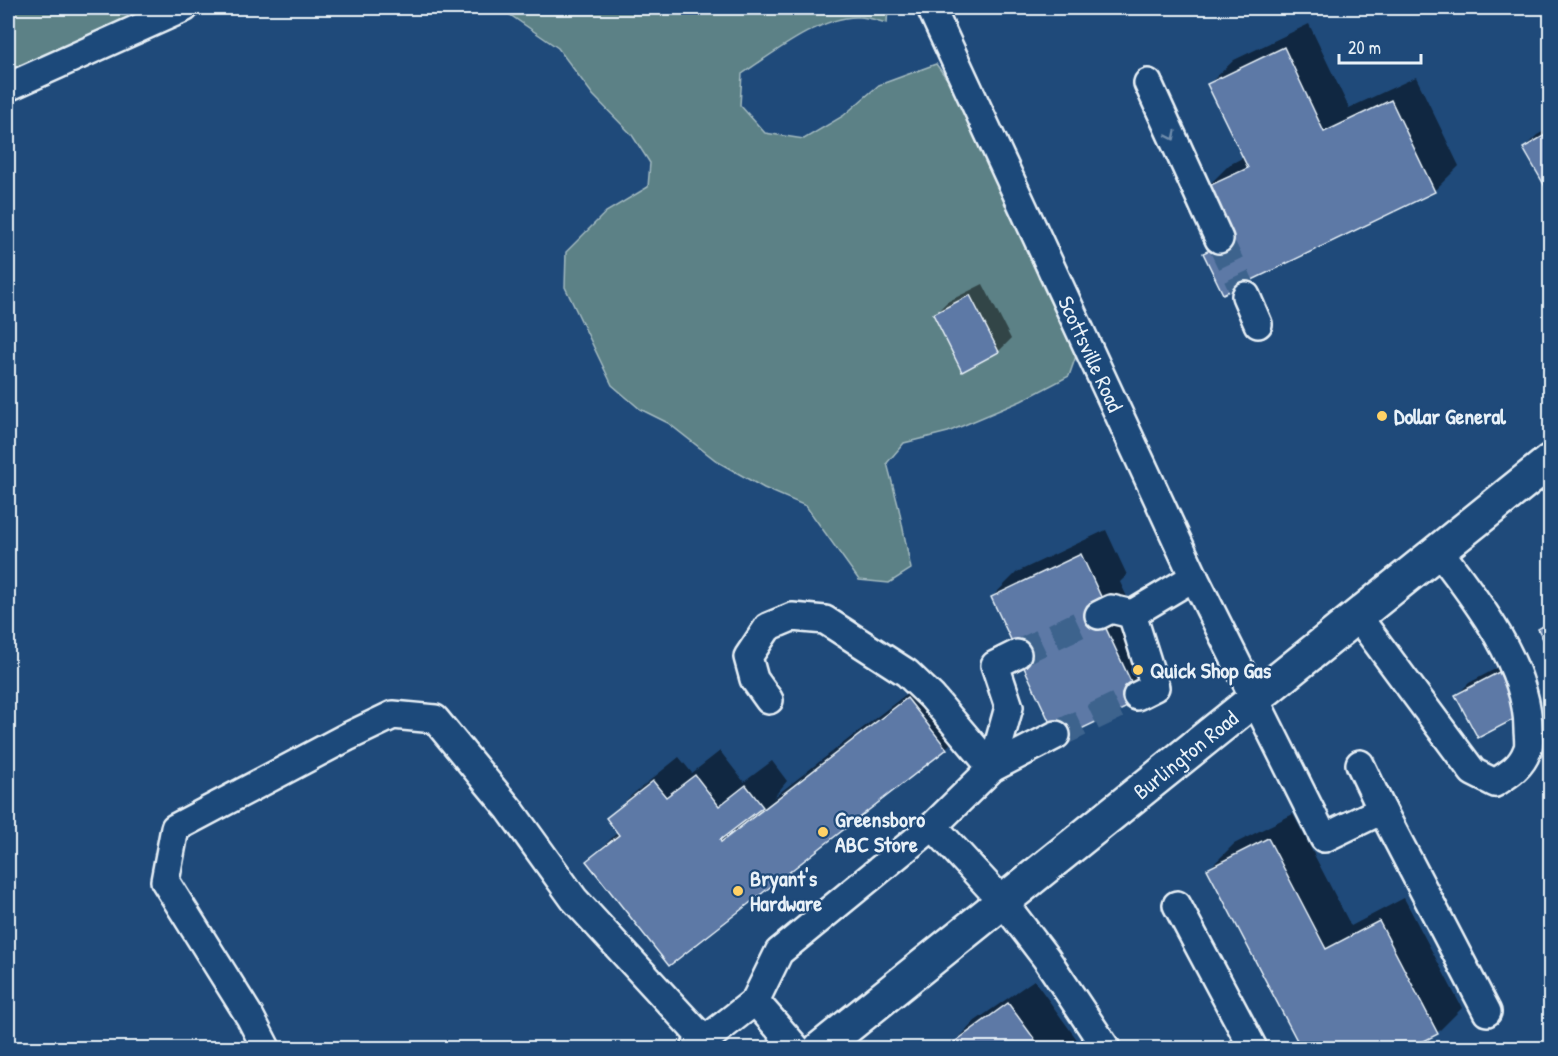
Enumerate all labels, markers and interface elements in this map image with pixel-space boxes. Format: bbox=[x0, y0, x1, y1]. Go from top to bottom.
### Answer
scale bar bbox=[1339, 27, 1422, 65]
text: 20 m bbox=[1348, 35, 1381, 60]
one-way arrow bbox=[1165, 129, 1177, 140]
street label: Scottsville Road bbox=[1051, 291, 1131, 417]
place label: Dollar General bbox=[1394, 401, 1507, 431]
marker: Dollar General bbox=[1375, 409, 1389, 423]
place label: Quick Shop Gas bbox=[1150, 655, 1272, 686]
marker: Quick Shop Gas bbox=[1131, 663, 1145, 677]
street label: Burlington Road bbox=[1127, 703, 1245, 806]
place label: Greensboro ABC Store bbox=[835, 804, 925, 859]
marker: Greensboro ABC Store bbox=[816, 825, 830, 839]
place label: Bryant's Hardware bbox=[750, 863, 822, 918]
marker: Bryant's Hardware bbox=[731, 884, 745, 898]

